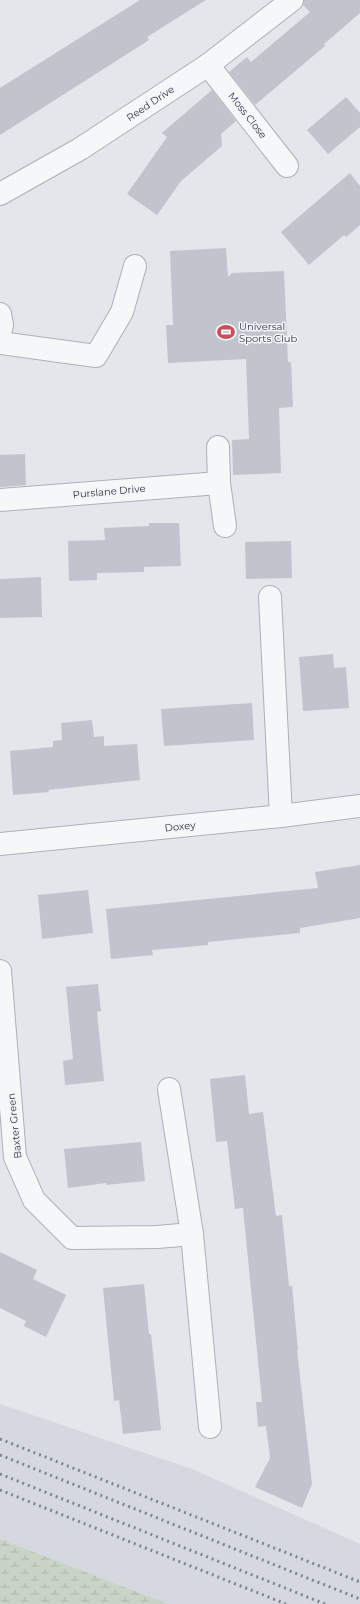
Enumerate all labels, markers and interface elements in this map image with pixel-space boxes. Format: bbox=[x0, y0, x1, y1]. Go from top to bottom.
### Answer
street label: Reed Drive bbox=[124, 83, 177, 124]
street label: Moss Close bbox=[226, 90, 270, 141]
place label: Universal Sports Club bbox=[239, 320, 297, 345]
sports icon: Universal Sports Club bbox=[216, 322, 236, 342]
street label: Purslane Drive bbox=[72, 482, 146, 501]
street label: Doxey bbox=[164, 818, 197, 835]
street label: Baxter Green bbox=[5, 1093, 24, 1159]

